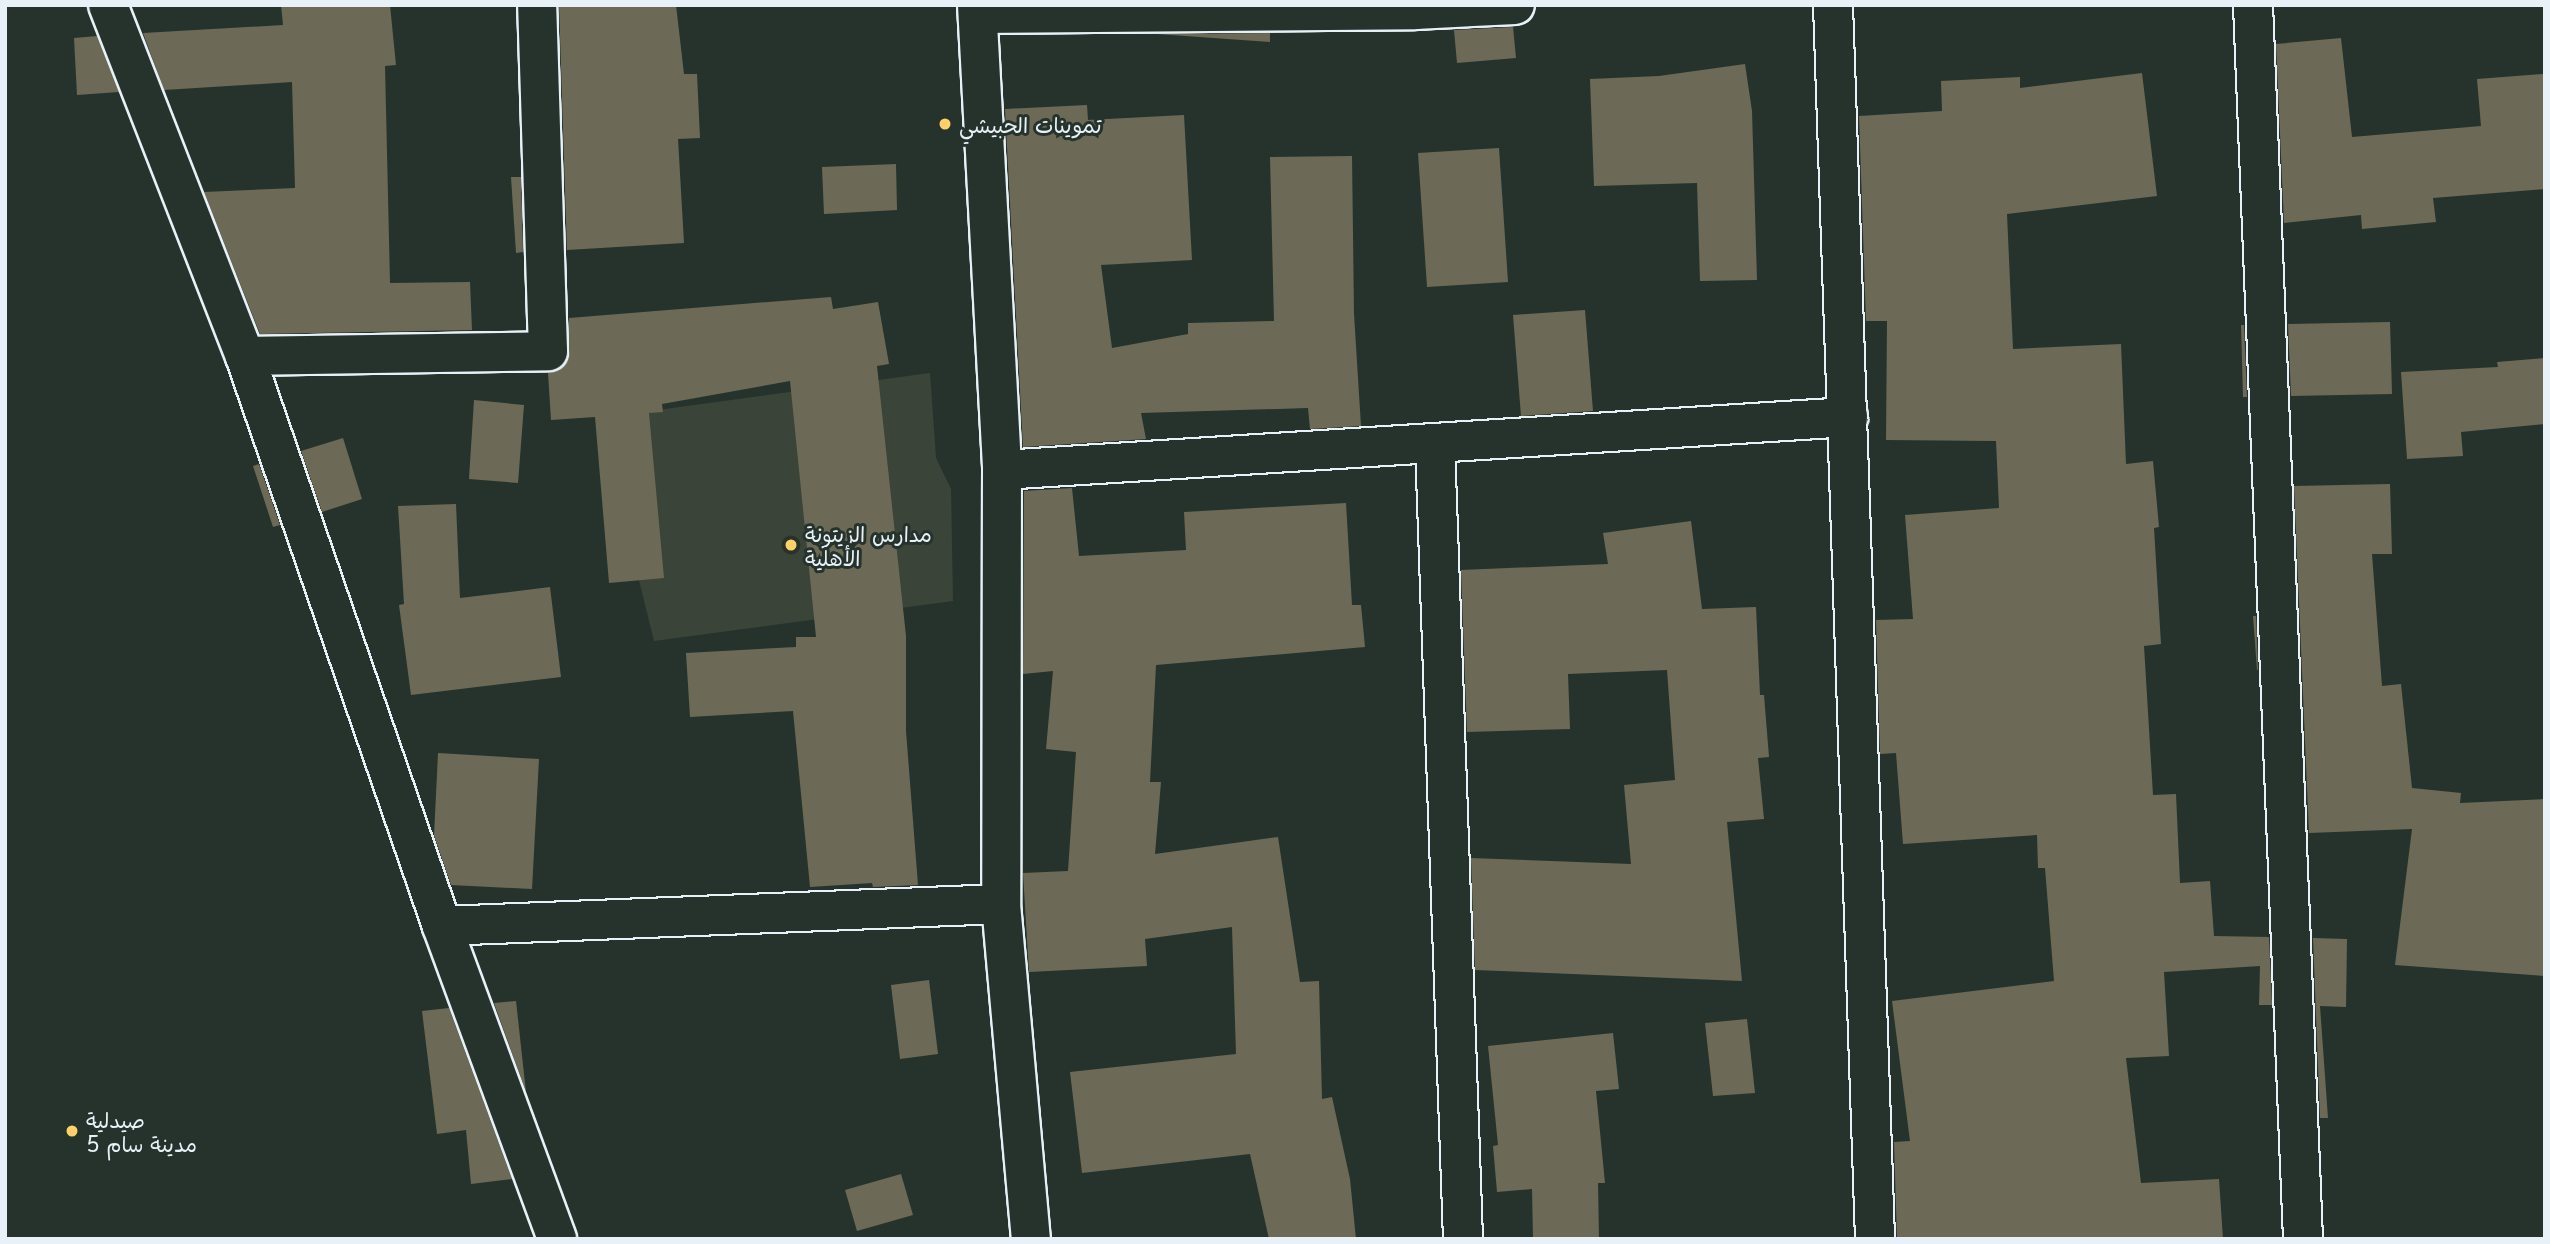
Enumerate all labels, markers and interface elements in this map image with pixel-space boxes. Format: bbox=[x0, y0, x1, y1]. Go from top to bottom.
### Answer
place label: تموينات الحبيشي bbox=[959, 111, 1102, 137]
marker: تموينات الحبيشي bbox=[937, 116, 953, 132]
place label: مدارس الزيتونة الأهلية bbox=[805, 520, 932, 570]
marker: مدارس الزيتونة الأهلية bbox=[783, 537, 799, 553]
place label: صيدلية مدينة سام 5 bbox=[86, 1106, 197, 1156]
marker: صيدلية مدينة سام 5 bbox=[64, 1123, 80, 1139]

